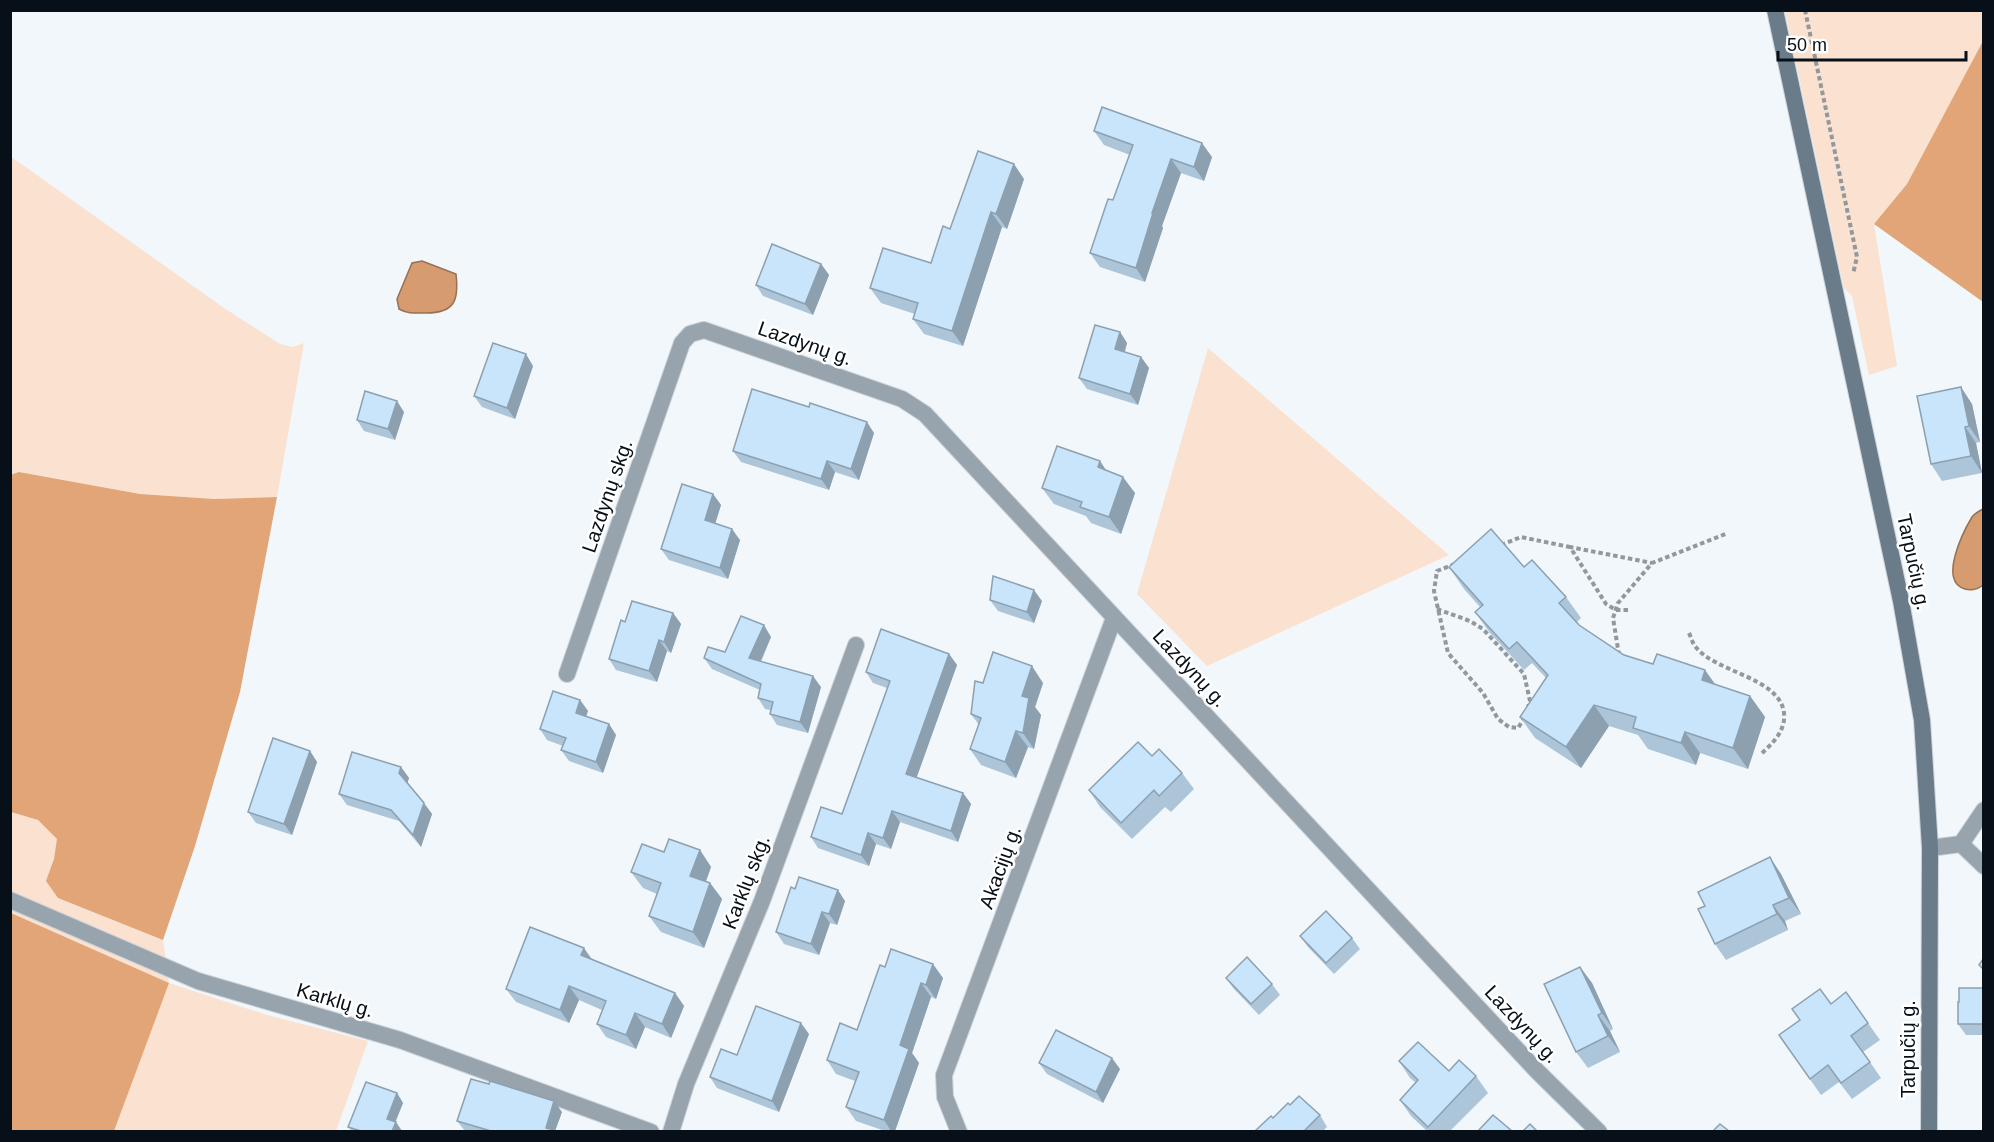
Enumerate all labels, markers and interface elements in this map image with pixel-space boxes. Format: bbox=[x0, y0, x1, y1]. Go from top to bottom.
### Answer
scale bar bbox=[1778, 24, 1966, 62]
text: 50 m bbox=[1787, 35, 1827, 55]
street label: Lazdynų g. bbox=[755, 317, 855, 369]
street label: Lazdynų skg. bbox=[577, 437, 637, 555]
street label: Tarpučių g. bbox=[1893, 512, 1935, 612]
street label: Lazdynų g. bbox=[1149, 625, 1231, 711]
street label: Akacijų g. bbox=[975, 822, 1025, 912]
street label: Karklų skg. bbox=[718, 832, 774, 932]
street label: Karklų g. bbox=[294, 979, 376, 1021]
street label: Lazdynų g. bbox=[1481, 981, 1563, 1067]
street label: Tarpučių g. bbox=[1897, 1000, 1919, 1098]

